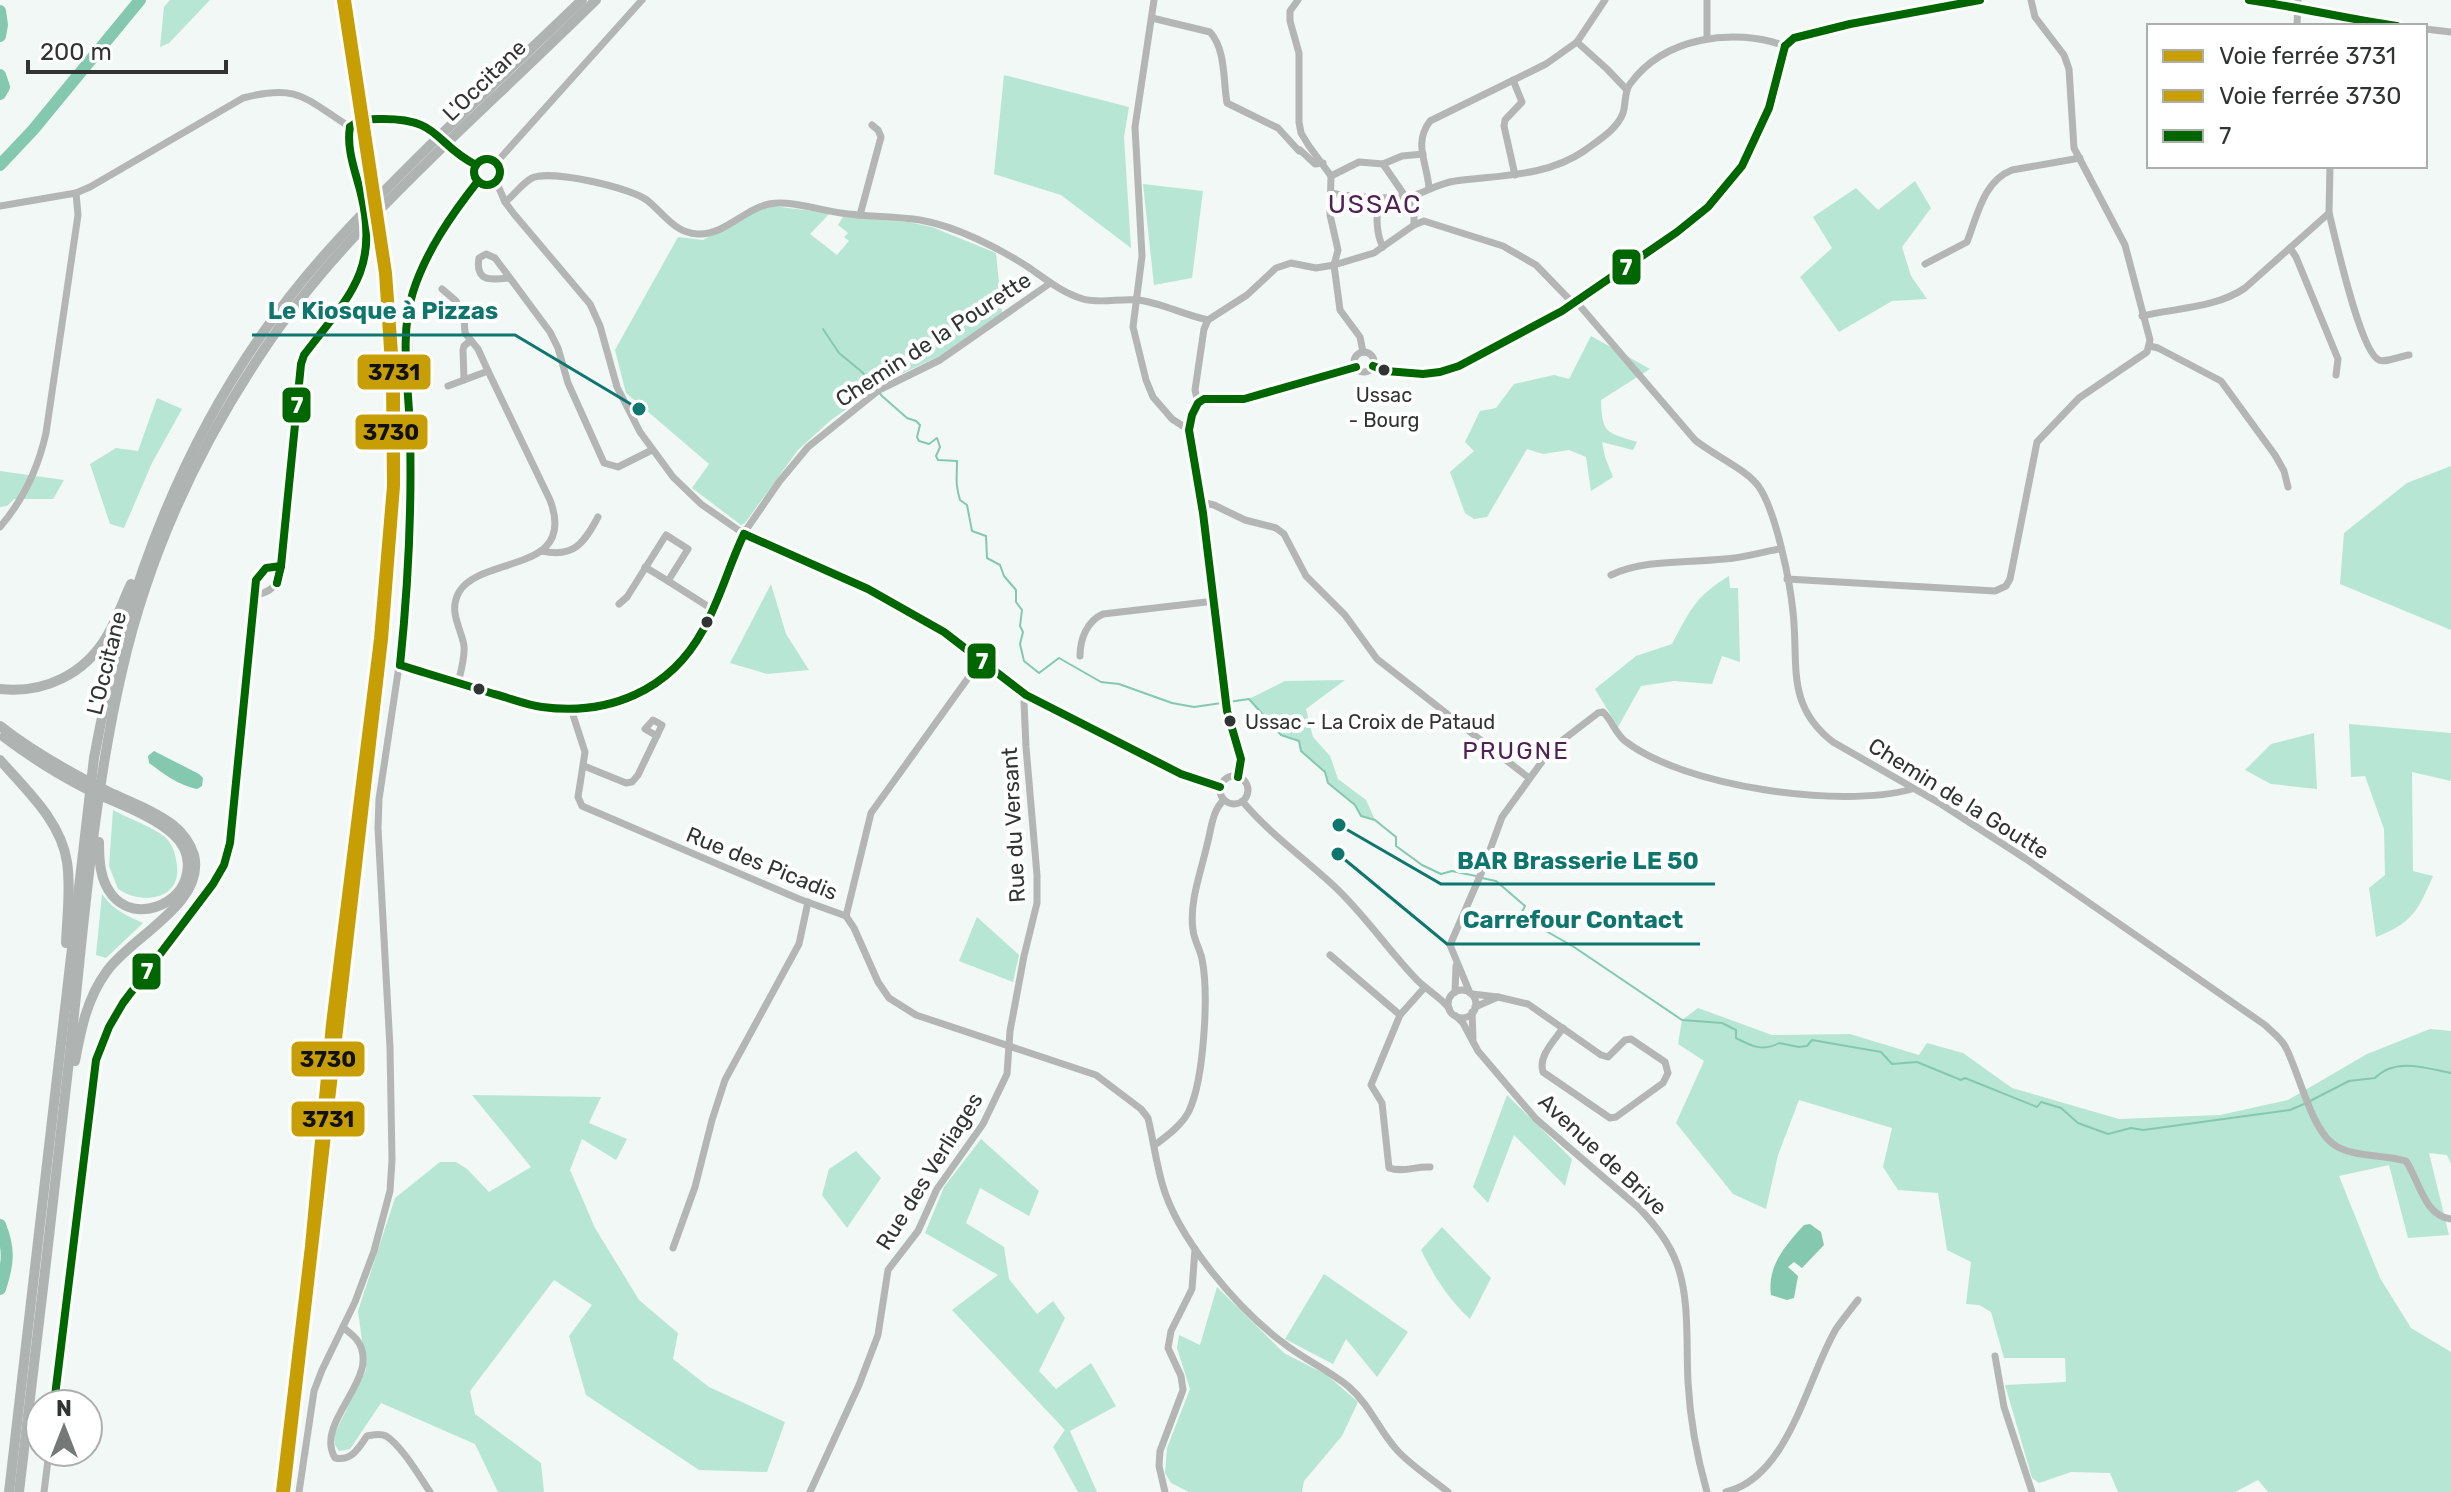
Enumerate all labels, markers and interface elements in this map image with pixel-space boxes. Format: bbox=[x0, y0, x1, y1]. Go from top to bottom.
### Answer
scale bar bbox=[28, 24, 226, 74]
legend bbox=[2147, 24, 2427, 168]
street label: L'Occitane bbox=[437, 34, 532, 127]
text: 200 m bbox=[40, 38, 112, 66]
text: Voie ferrée 3731 bbox=[2219, 42, 2396, 70]
text: Voie ferrée 3730 bbox=[2219, 82, 2402, 110]
text: 7 bbox=[2219, 122, 2231, 150]
district label: USSAC bbox=[1328, 189, 1422, 220]
line badge: 7 bbox=[1611, 248, 1642, 286]
text: 7 bbox=[1620, 254, 1633, 281]
street label: Chemin de la Pourette bbox=[831, 266, 1036, 413]
callout: Le Kiosque à Pizzas bbox=[252, 287, 515, 335]
text: Le Kiosque à Pizzas bbox=[268, 297, 498, 325]
line badge: 3731 bbox=[356, 353, 432, 391]
text: 3731 bbox=[368, 359, 420, 386]
marker: Ussac - Bourg bbox=[1376, 362, 1392, 378]
place label: Ussac - Bourg bbox=[1349, 383, 1419, 432]
line badge: 7 bbox=[281, 386, 312, 424]
text: 7 bbox=[291, 392, 304, 419]
line badge: 3730 bbox=[354, 413, 429, 451]
text: 3730 bbox=[363, 419, 419, 446]
street label: L'Occitane bbox=[81, 609, 132, 718]
unlabelled marker bbox=[699, 614, 715, 630]
line badge: 7 bbox=[966, 642, 997, 680]
text: 7 bbox=[976, 648, 989, 675]
unlabelled marker bbox=[471, 681, 487, 697]
place label: Ussac - La Croix de Pataud bbox=[1245, 710, 1495, 734]
marker: Ussac - La Croix de Pataud bbox=[1222, 713, 1238, 729]
street label: Chemin de la Goutte bbox=[1863, 732, 2054, 865]
district label: PRUGNE bbox=[1462, 737, 1570, 765]
street label: Rue du Versant bbox=[996, 746, 1031, 903]
street label: Rue des Picadis bbox=[682, 821, 841, 906]
callout: BAR Brasserie LE 50 bbox=[1441, 836, 1715, 884]
text: BAR Brasserie LE 50 bbox=[1457, 847, 1699, 875]
callout: Carrefour Contact bbox=[1447, 896, 1700, 944]
text: Carrefour Contact bbox=[1463, 906, 1683, 934]
line badge: 7 bbox=[131, 952, 162, 991]
text: 7 bbox=[141, 958, 154, 985]
line badge: 3730 bbox=[290, 1040, 366, 1078]
text: 3730 bbox=[300, 1046, 356, 1073]
street label: Rue des Verliages bbox=[870, 1088, 989, 1255]
street label: Avenue de Brive bbox=[1533, 1088, 1672, 1221]
line badge: 3731 bbox=[290, 1100, 366, 1138]
text: 3731 bbox=[302, 1106, 354, 1133]
north arrow bbox=[24, 1388, 104, 1468]
text: N bbox=[56, 1395, 72, 1422]

